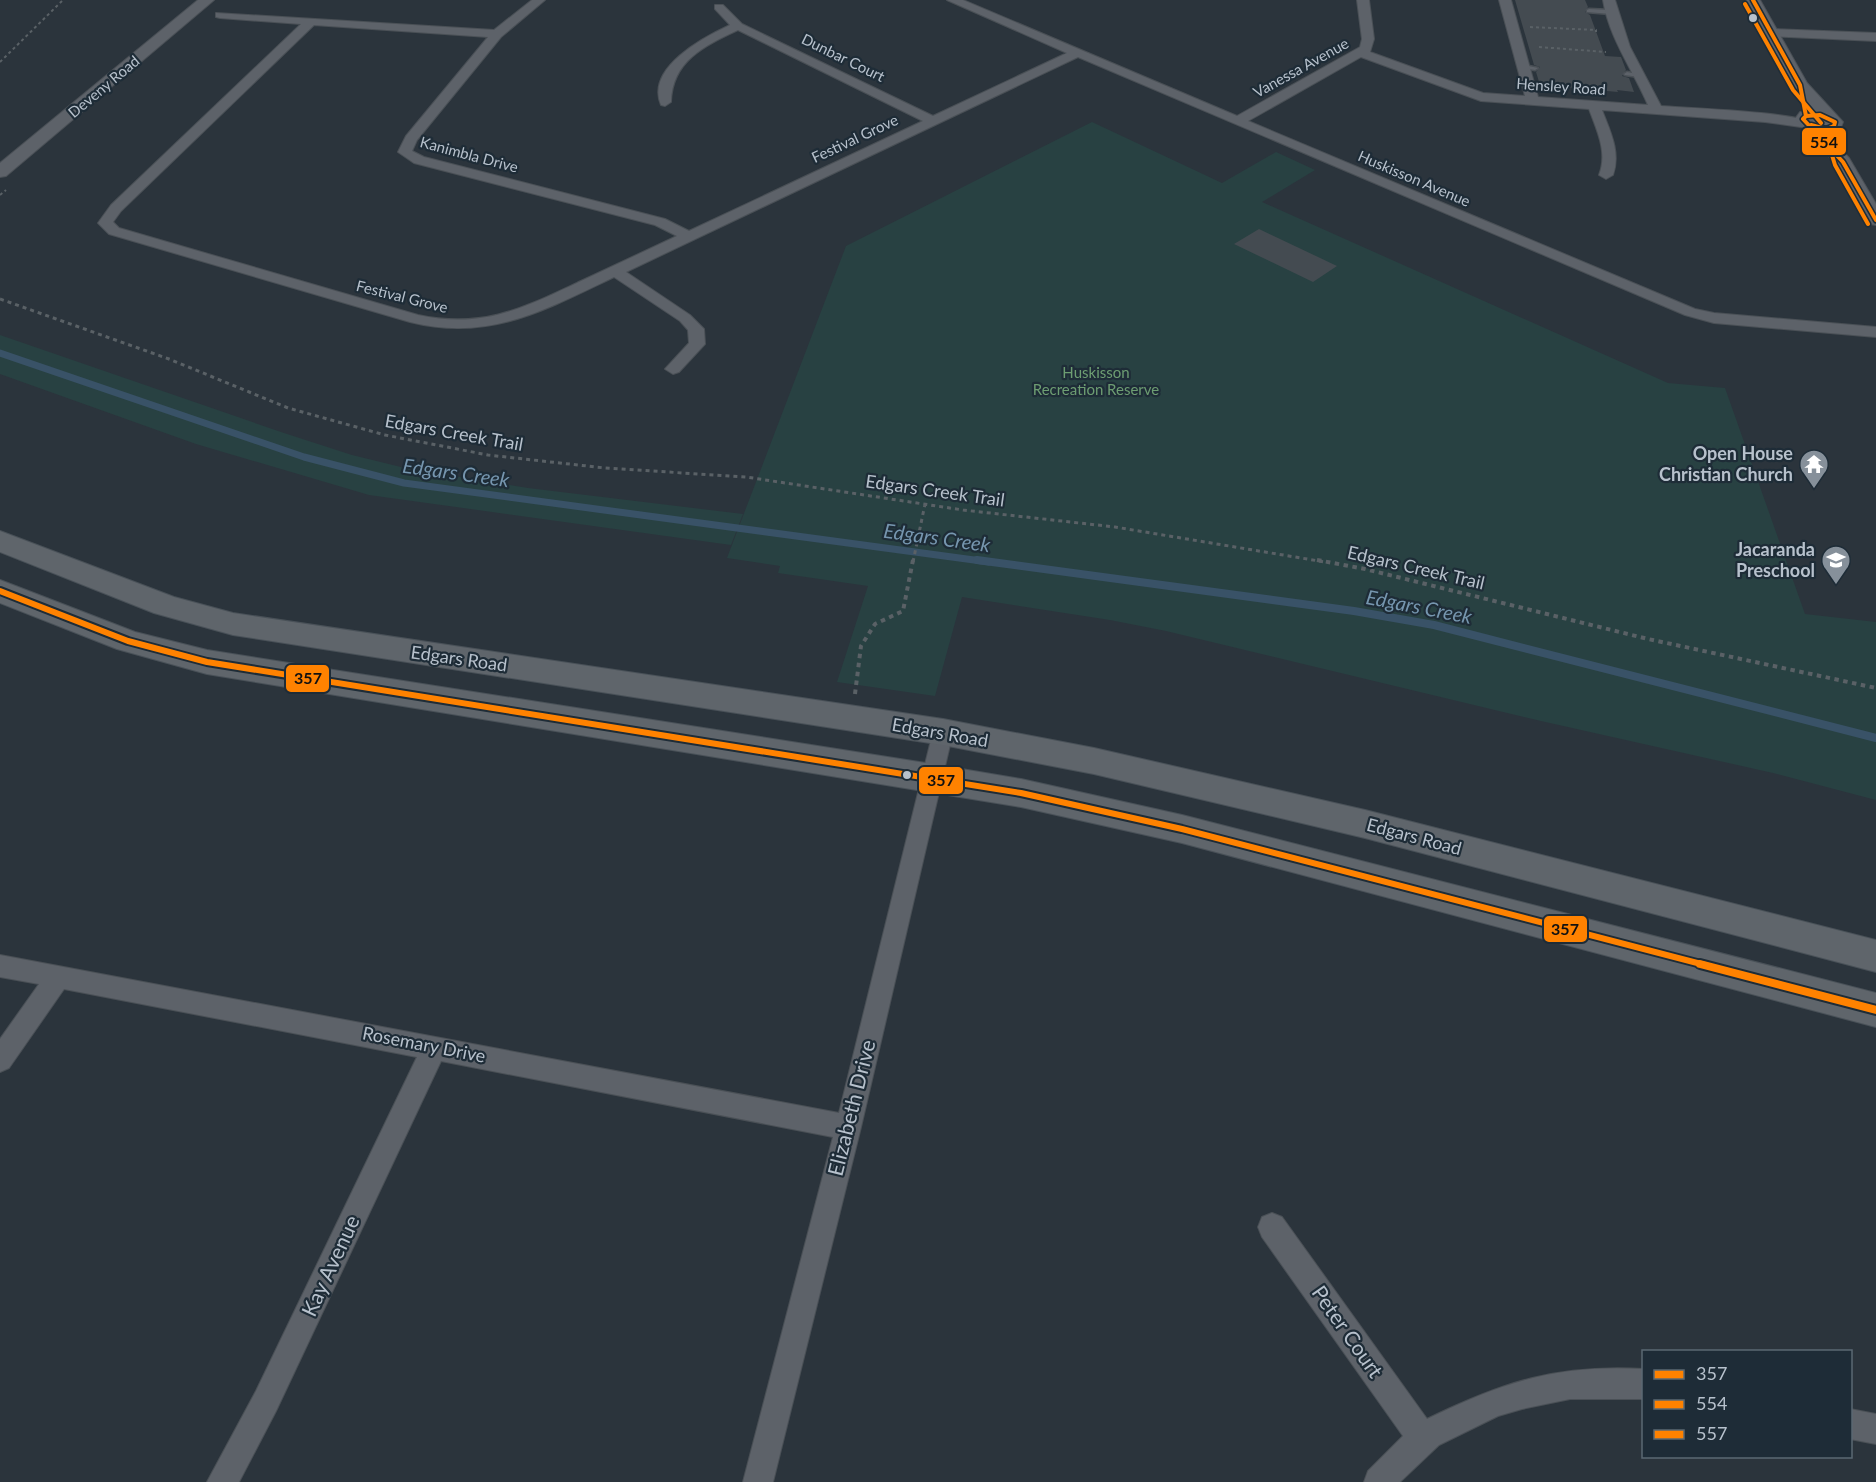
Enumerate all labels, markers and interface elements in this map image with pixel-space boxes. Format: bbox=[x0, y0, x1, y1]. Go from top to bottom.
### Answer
unlabelled marker bbox=[1747, 12, 1759, 24]
street label: Dunbar Court bbox=[799, 29, 889, 85]
street label: Vanessa Avenue bbox=[1250, 33, 1351, 101]
street label: Deveny Road bbox=[64, 51, 143, 121]
street label: Hensley Road bbox=[1516, 74, 1606, 98]
street label: Festival Grove bbox=[808, 110, 901, 166]
line badge: 554 bbox=[1801, 127, 1847, 156]
street label: Kanimbla Drive bbox=[418, 132, 520, 176]
text: 554 bbox=[1810, 132, 1838, 151]
street label: Huskisson Avenue bbox=[1356, 146, 1473, 210]
street label: Festival Grove bbox=[355, 276, 450, 316]
park label: Huskisson Recreation Reserve bbox=[1033, 363, 1159, 398]
street label: Edgars Creek Trail bbox=[383, 409, 525, 455]
place label: Open House Christian Church bbox=[1659, 442, 1793, 485]
temple icon: Open House Christian Church bbox=[1798, 448, 1830, 490]
water label: Edgars Creek bbox=[401, 453, 511, 491]
street label: Edgars Creek Trail bbox=[864, 469, 1006, 511]
water label: Edgars Creek bbox=[882, 518, 992, 556]
place label: Jacaranda Preschool bbox=[1735, 538, 1815, 581]
street label: Edgars Creek Trail bbox=[1345, 541, 1487, 594]
school or university icon: Jacaranda Preschool bbox=[1820, 544, 1852, 586]
water label: Edgars Creek bbox=[1364, 584, 1475, 628]
street label: Edgars Road bbox=[409, 640, 509, 676]
line badge: 357 bbox=[285, 664, 330, 693]
text: 357 bbox=[294, 668, 322, 687]
street label: Edgars Road bbox=[890, 713, 990, 751]
line badge: 357 bbox=[918, 766, 964, 795]
unlabelled marker bbox=[901, 769, 913, 781]
text: 357 bbox=[927, 770, 955, 789]
street label: Edgars Road bbox=[1364, 813, 1464, 859]
line badge: 357 bbox=[1543, 915, 1588, 943]
text: 357 bbox=[1551, 919, 1579, 938]
street label: Rosemary Drive bbox=[361, 1021, 488, 1067]
street label: Elizabeth Drive bbox=[822, 1037, 880, 1178]
street label: Kay Avenue bbox=[295, 1211, 364, 1320]
street label: Peter Court bbox=[1307, 1280, 1389, 1382]
legend bbox=[1642, 1350, 1852, 1458]
text: 357 bbox=[1696, 1362, 1727, 1384]
text: 554 bbox=[1696, 1392, 1727, 1414]
text: 557 bbox=[1696, 1422, 1727, 1444]

